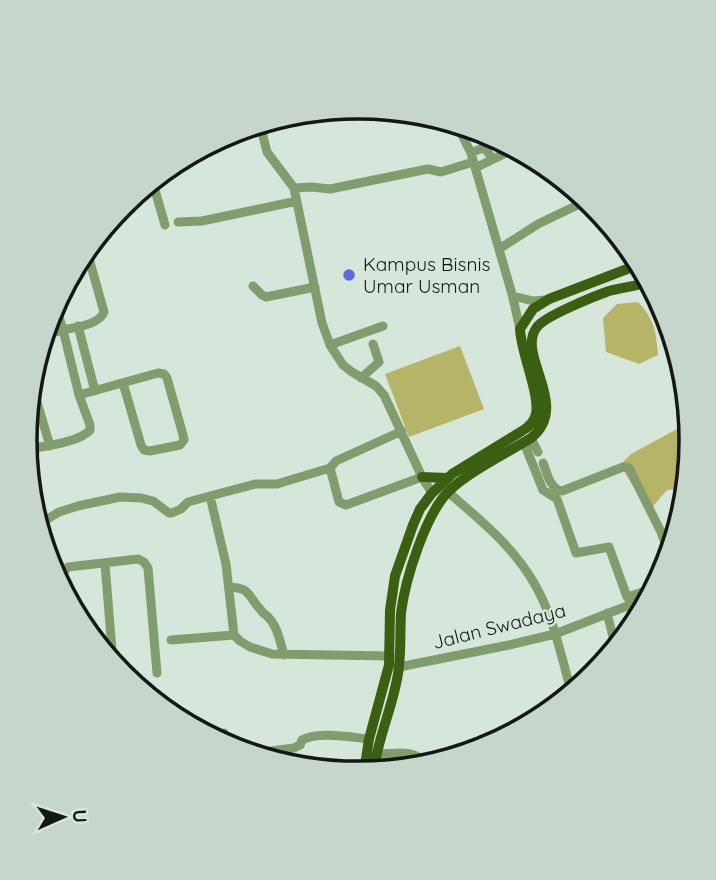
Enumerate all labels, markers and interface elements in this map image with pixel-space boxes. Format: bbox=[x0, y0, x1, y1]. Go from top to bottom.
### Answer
place label: Kampus Bisnis Umar Usman bbox=[363, 252, 490, 298]
marker: Kampus Bisnis Umar Usman bbox=[341, 267, 357, 283]
street label: Jalan Swadaya bbox=[430, 598, 568, 654]
north arrow bbox=[28, 782, 98, 852]
text: U bbox=[68, 809, 92, 823]

